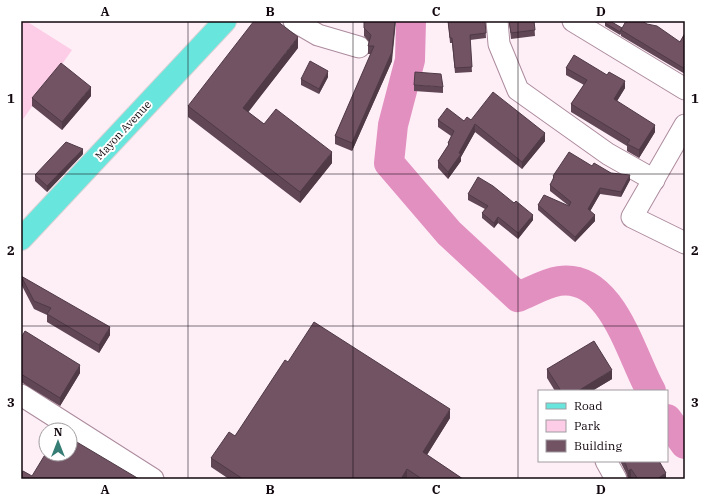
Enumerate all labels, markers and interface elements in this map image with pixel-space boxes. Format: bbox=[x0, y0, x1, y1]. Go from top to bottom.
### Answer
text: A bbox=[100, 3, 110, 20]
text: B bbox=[265, 3, 275, 20]
text: C bbox=[432, 3, 441, 20]
text: D bbox=[596, 3, 606, 20]
text: 1 bbox=[7, 90, 15, 107]
text: 1 bbox=[691, 90, 699, 107]
street label: Mayon Avenue bbox=[92, 97, 154, 162]
text: 2 bbox=[7, 242, 15, 259]
text: 2 bbox=[691, 242, 699, 259]
legend bbox=[538, 390, 668, 462]
text: 3 bbox=[7, 394, 15, 411]
text: 3 bbox=[691, 394, 699, 411]
text: Road bbox=[574, 398, 603, 413]
text: Park bbox=[574, 418, 600, 433]
north arrow bbox=[38, 422, 78, 462]
text: N bbox=[54, 425, 63, 439]
text: Building bbox=[574, 438, 622, 453]
text: A bbox=[100, 481, 110, 498]
text: B bbox=[265, 481, 275, 498]
text: C bbox=[432, 481, 441, 498]
text: D bbox=[596, 481, 606, 498]

